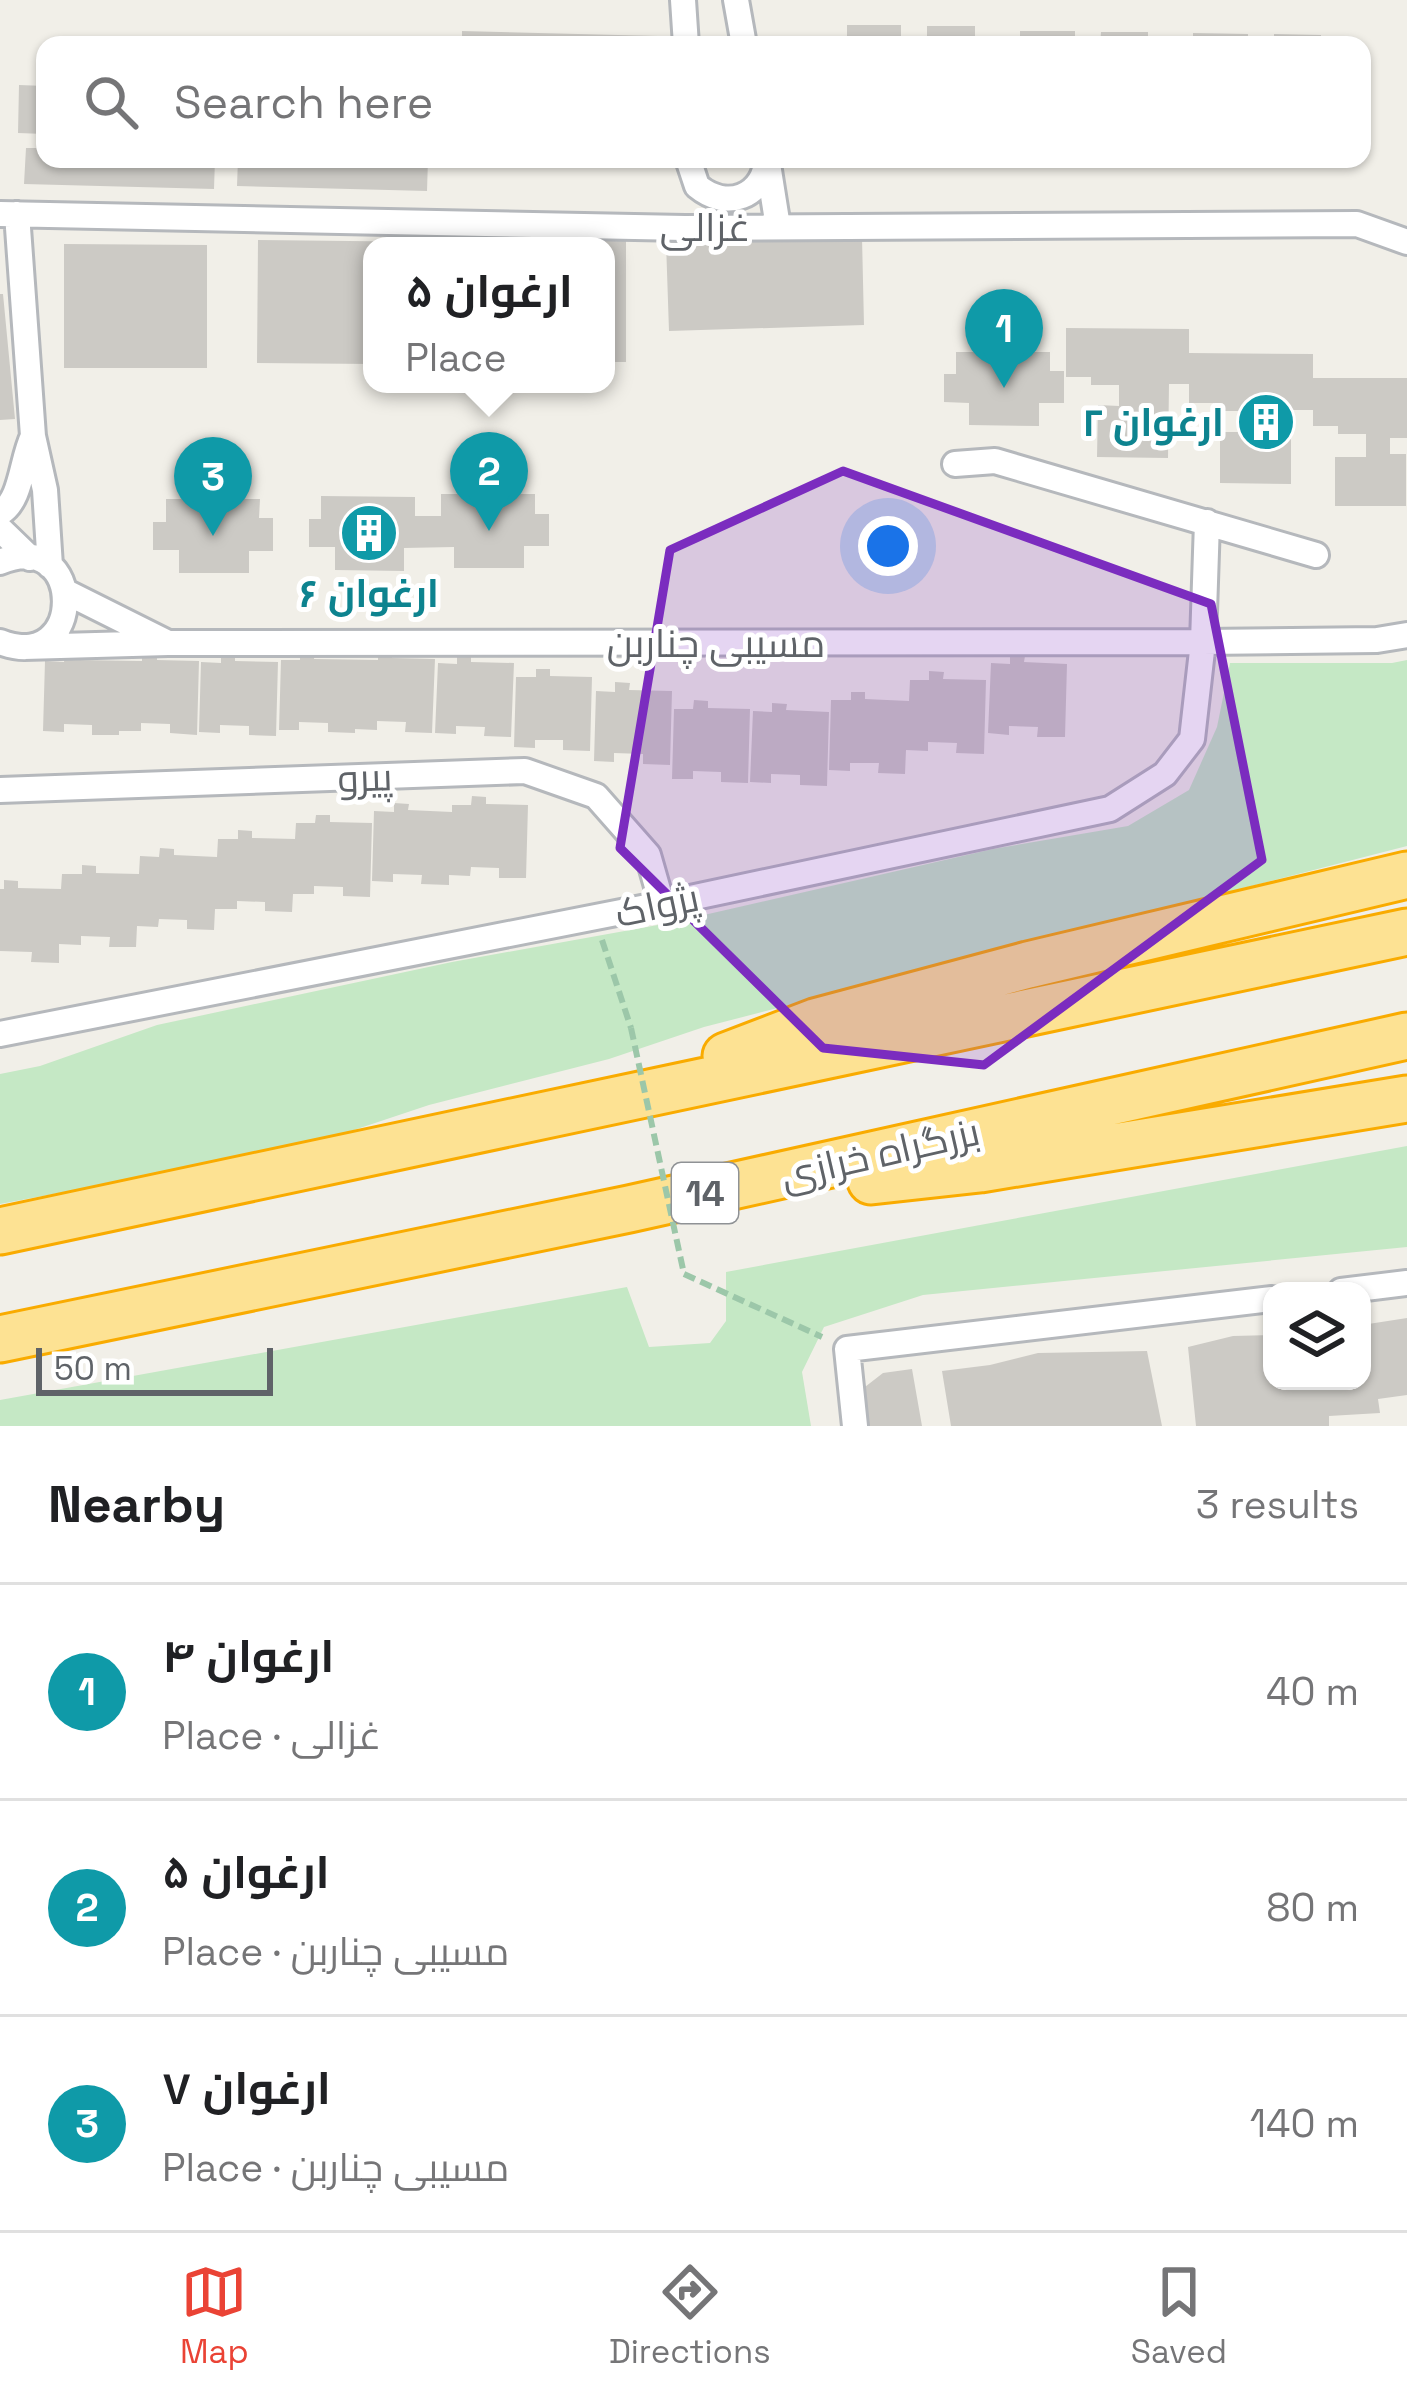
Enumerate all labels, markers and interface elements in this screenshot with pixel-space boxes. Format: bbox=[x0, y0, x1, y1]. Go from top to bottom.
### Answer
search box bbox=[36, 36, 1371, 168]
icon: search bbox=[78, 69, 144, 135]
text: Search here bbox=[174, 74, 433, 131]
street label: غزالی bbox=[660, 203, 750, 252]
popup bbox=[363, 237, 615, 393]
text: ارغوان ۵ bbox=[405, 263, 573, 320]
pin: 1 bbox=[965, 289, 1043, 388]
text: Place bbox=[405, 333, 507, 382]
building icon: ارغوان ۲ bbox=[1235, 391, 1297, 453]
place label: ارغوان ۲ bbox=[1082, 398, 1224, 447]
pin: 2 bbox=[450, 432, 528, 531]
pin: 3 bbox=[174, 437, 252, 536]
building icon: ارغوان ۶ bbox=[338, 502, 400, 564]
your location bbox=[858, 516, 918, 576]
place label: ارغوان ۶ bbox=[299, 569, 439, 618]
street label: مسیبی چناربن bbox=[607, 619, 825, 669]
street label: پیرو bbox=[337, 752, 393, 804]
street label: پژواک bbox=[611, 873, 704, 939]
street label: بزرگراه خرازی bbox=[776, 1107, 984, 1200]
road number: 14 bbox=[672, 1163, 738, 1223]
map controls bbox=[1263, 1282, 1371, 1390]
button: layers bbox=[1263, 1282, 1371, 1390]
scale bar bbox=[36, 1342, 273, 1395]
text: 50 m bbox=[54, 1348, 132, 1390]
text: Nearby bbox=[48, 1472, 225, 1537]
text: 3 results bbox=[1196, 1480, 1359, 1529]
text: ارغوان ۴ bbox=[162, 1628, 334, 1685]
text: 1 bbox=[78, 1667, 96, 1716]
text: 40 m bbox=[1266, 1667, 1359, 1716]
text: Place · غزالی bbox=[162, 1711, 381, 1760]
text: ارغوان ۵ bbox=[162, 1844, 330, 1901]
text: 2 bbox=[75, 1883, 99, 1932]
text: 80 m bbox=[1266, 1883, 1359, 1932]
text: Place · مسیبی چناربن bbox=[162, 1927, 509, 1976]
text: ارغوان ۷ bbox=[162, 2060, 331, 2117]
text: 3 bbox=[75, 2099, 99, 2148]
text: 140 m bbox=[1250, 2099, 1359, 2148]
text: Place · مسیبی چناربن bbox=[162, 2143, 509, 2192]
tab: Map bbox=[180, 2259, 249, 2373]
tab: Directions bbox=[609, 2259, 771, 2373]
tab: Saved bbox=[1131, 2259, 1227, 2373]

